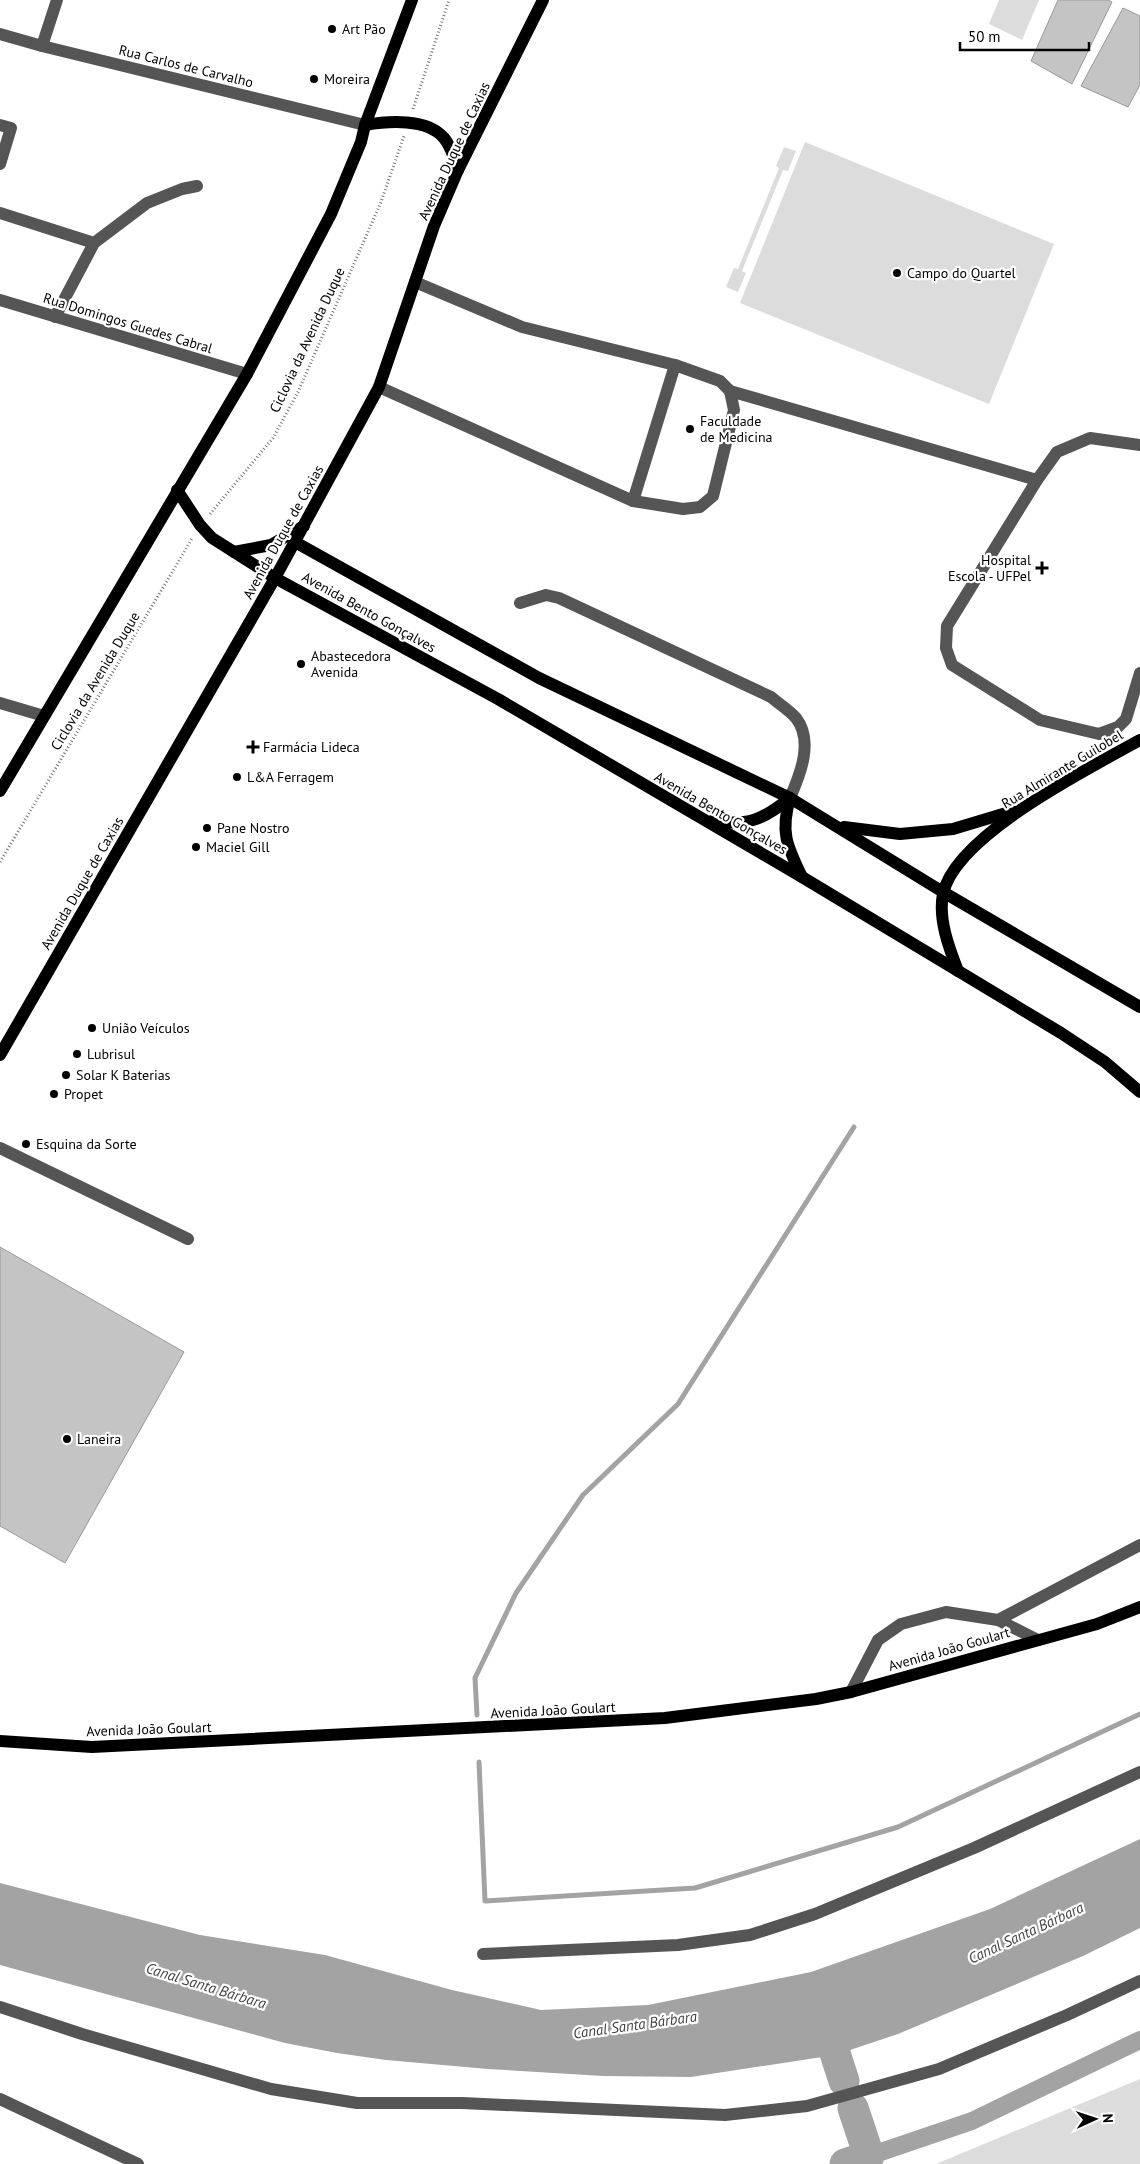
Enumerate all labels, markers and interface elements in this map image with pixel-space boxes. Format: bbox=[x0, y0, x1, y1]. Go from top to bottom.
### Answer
place label: Art Pão bbox=[342, 20, 386, 38]
scale bar bbox=[960, 20, 1089, 52]
marker: Art Pão bbox=[326, 23, 338, 35]
text: 50 m bbox=[968, 27, 1001, 46]
street label: Rua Carlos de Carvalho bbox=[117, 41, 255, 91]
place label: Moreira bbox=[324, 70, 370, 88]
marker: Moreira bbox=[308, 73, 320, 85]
street label: Avenida Duque de Caxias bbox=[414, 79, 494, 223]
street label: Ciclovia da Avenida Duque bbox=[265, 264, 349, 416]
place label: Campo do Quartel bbox=[907, 264, 1016, 282]
marker: Campo do Quartel bbox=[891, 267, 903, 279]
street label: Rua Domingos Guedes Cabral bbox=[41, 289, 215, 357]
place label: Faculdade de Medicina bbox=[700, 412, 773, 446]
marker: Faculdade de Medicina bbox=[684, 423, 696, 435]
street label: Avenida Duque de Caxias bbox=[239, 462, 327, 602]
place label: Hospital Escola - UFPel bbox=[948, 551, 1031, 585]
marker: Hospital Escola - UFPel bbox=[1035, 561, 1049, 575]
street label: Avenida Bento Gonçalves bbox=[299, 568, 439, 656]
street label: Ciclovia da Avenida Duque bbox=[47, 609, 143, 753]
place label: Abastecedora Avenida bbox=[311, 647, 391, 681]
marker: Abastecedora Avenida bbox=[295, 658, 307, 670]
street label: Rua Almirante Guilobel bbox=[998, 726, 1126, 812]
place label: Farmácia Lideca bbox=[263, 738, 360, 756]
marker: Farmácia Lideca bbox=[247, 741, 259, 753]
place label: L&A Ferragem bbox=[247, 768, 334, 786]
street label: Avenida Bento Gonçalves bbox=[651, 768, 791, 858]
marker: L&A Ferragem bbox=[231, 771, 243, 783]
street label: Avenida Duque de Caxias bbox=[37, 813, 127, 953]
place label: Pane Nostro bbox=[217, 819, 290, 837]
marker: Pane Nostro bbox=[201, 822, 213, 834]
place label: Maciel Gill bbox=[206, 838, 270, 856]
marker: Maciel Gill bbox=[190, 841, 202, 853]
place label: União Veículos bbox=[102, 1019, 190, 1037]
marker: União Veículos bbox=[86, 1022, 98, 1034]
place label: Lubrisul bbox=[87, 1045, 135, 1063]
marker: Lubrisul bbox=[71, 1048, 83, 1060]
place label: Solar K Baterias bbox=[76, 1066, 171, 1084]
marker: Solar K Baterias bbox=[60, 1069, 72, 1081]
place label: Propet bbox=[64, 1085, 103, 1103]
marker: Propet bbox=[48, 1088, 60, 1100]
place label: Esquina da Sorte bbox=[36, 1135, 137, 1153]
marker: Esquina da Sorte bbox=[20, 1138, 32, 1150]
place label: Laneira bbox=[77, 1430, 121, 1448]
marker: Laneira bbox=[61, 1433, 73, 1445]
street label: Avenida João Goulart bbox=[886, 1623, 1012, 1675]
street label: Avenida João Goulart bbox=[490, 1698, 616, 1722]
street label: Avenida João Goulart bbox=[86, 1718, 212, 1740]
water label: Canal Santa Bárbara bbox=[965, 1897, 1087, 1968]
water label: Canal Santa Bárbara bbox=[144, 1958, 269, 2013]
water label: Canal Santa Bárbara bbox=[572, 2006, 699, 2043]
north arrow bbox=[1070, 2094, 1120, 2144]
text: N bbox=[1099, 2113, 1117, 2123]

